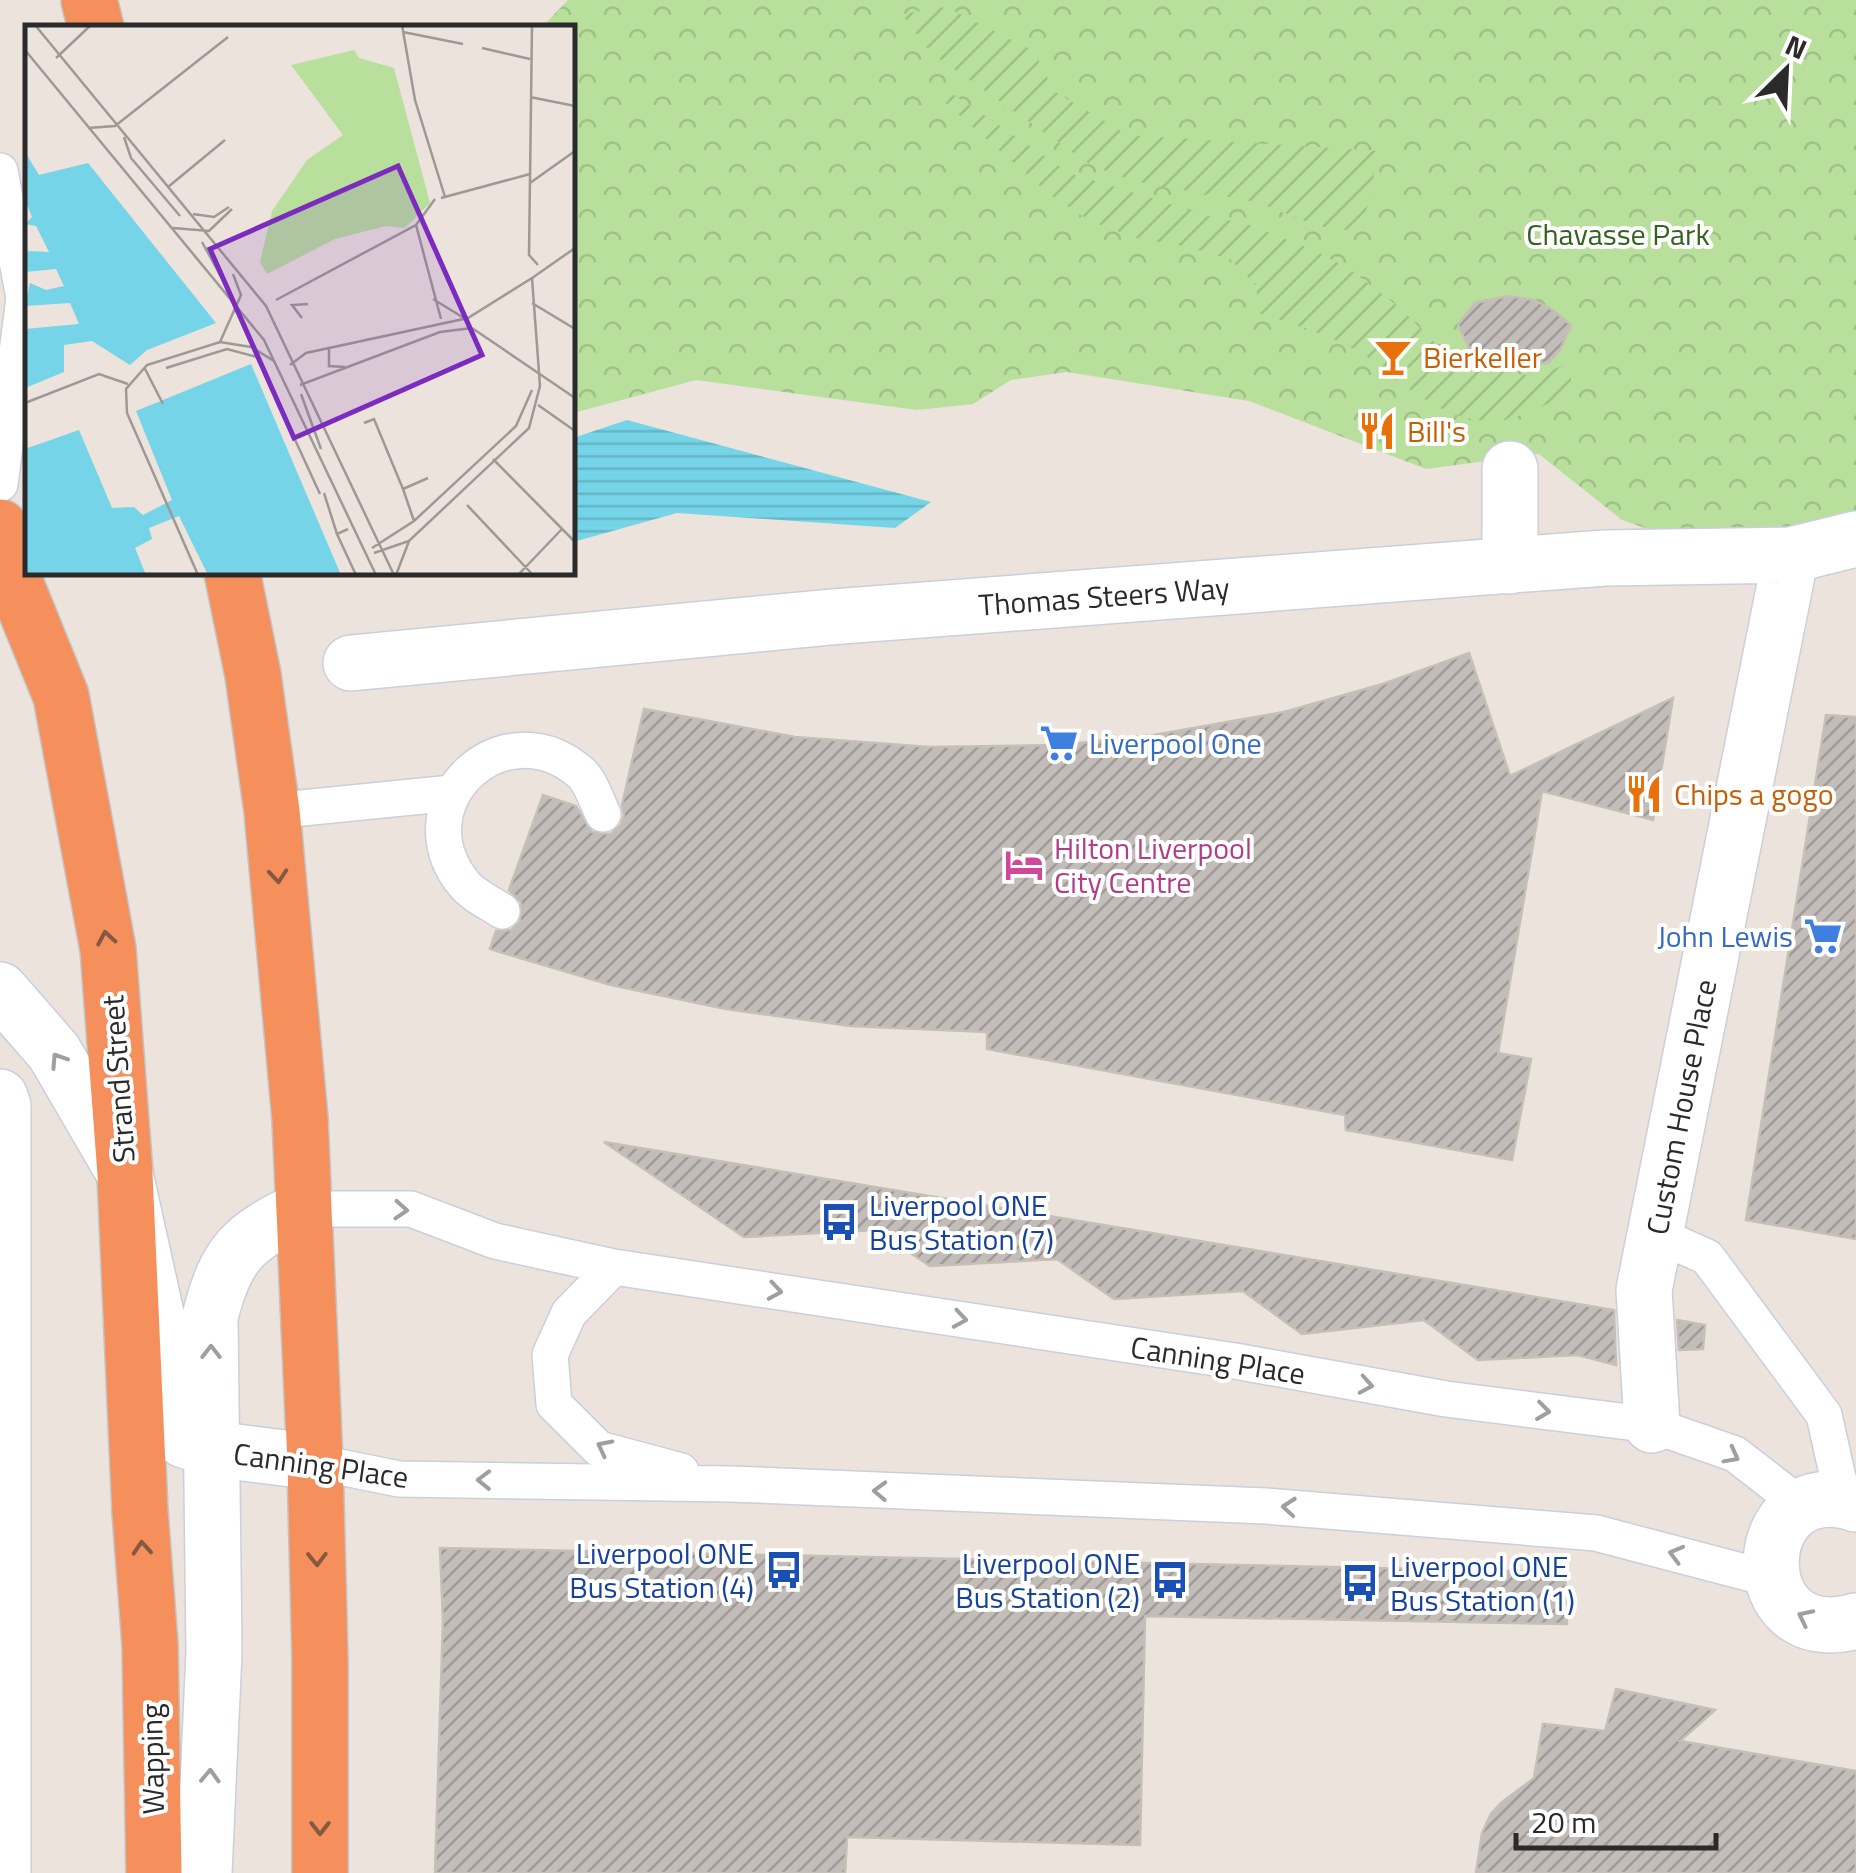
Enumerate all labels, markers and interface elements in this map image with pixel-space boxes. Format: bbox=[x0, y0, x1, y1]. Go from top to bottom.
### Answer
north arrow bbox=[1736, 20, 1836, 120]
text: N bbox=[1779, 23, 1814, 70]
inset map bbox=[25, 25, 575, 575]
park label: Chavasse Park bbox=[1526, 211, 1710, 257]
place label: Bierkeller bbox=[1423, 334, 1542, 380]
bar icon: Bierkeller bbox=[1372, 336, 1414, 378]
place label: Bill's bbox=[1407, 408, 1466, 454]
restaurant icon: Bill's bbox=[1356, 410, 1398, 452]
street label: Thomas Steers Way bbox=[977, 564, 1231, 628]
place label: Liverpool One bbox=[1089, 720, 1262, 766]
supermarket icon: Liverpool One bbox=[1038, 722, 1080, 764]
place label: Chips a gogo bbox=[1674, 771, 1834, 817]
restaurant icon: Chips a gogo bbox=[1623, 773, 1665, 815]
place label: Hilton Liverpool City Centre bbox=[1054, 825, 1252, 905]
hotel icon: Hilton Liverpool City Centre bbox=[1003, 844, 1045, 886]
one-way arrow bbox=[266, 868, 288, 884]
place label: John Lewis bbox=[1657, 913, 1793, 959]
supermarket icon: John Lewis bbox=[1802, 915, 1844, 957]
one-way arrow bbox=[96, 930, 117, 946]
street label: Custom House Place bbox=[1634, 975, 1728, 1239]
street label: Strand Street bbox=[89, 993, 147, 1164]
one-way arrow bbox=[51, 1053, 70, 1071]
place label: Liverpool ONE Bus Station (7) bbox=[869, 1182, 1054, 1262]
one-way arrow bbox=[393, 1199, 409, 1220]
bus stop icon: Liverpool ONE Bus Station (7) bbox=[818, 1201, 860, 1243]
one-way arrow bbox=[766, 1280, 783, 1301]
one-way arrow bbox=[952, 1308, 968, 1329]
street label: Canning Place bbox=[1127, 1324, 1309, 1396]
one-way arrow bbox=[200, 1343, 222, 1358]
one-way arrow bbox=[1357, 1373, 1374, 1394]
one-way arrow bbox=[1534, 1400, 1551, 1421]
street label: Canning Place bbox=[231, 1430, 411, 1500]
one-way arrow bbox=[597, 1439, 615, 1459]
one-way arrow bbox=[1721, 1444, 1740, 1463]
one-way arrow bbox=[476, 1470, 492, 1491]
one-way arrow bbox=[871, 1480, 887, 1501]
one-way arrow bbox=[1280, 1497, 1296, 1519]
place label: Liverpool ONE Bus Station (4) bbox=[569, 1530, 754, 1610]
one-way arrow bbox=[132, 1539, 154, 1555]
place label: Liverpool ONE Bus Station (2) bbox=[955, 1540, 1140, 1620]
place label: Liverpool ONE Bus Station (1) bbox=[1390, 1543, 1575, 1623]
one-way arrow bbox=[1668, 1545, 1686, 1566]
bus stop icon: Liverpool ONE Bus Station (4) bbox=[763, 1549, 805, 1591]
one-way arrow bbox=[307, 1552, 328, 1567]
bus stop icon: Liverpool ONE Bus Station (2) bbox=[1149, 1559, 1191, 1601]
bus stop icon: Liverpool ONE Bus Station (1) bbox=[1339, 1562, 1381, 1604]
one-way arrow bbox=[1798, 1609, 1816, 1629]
street label: Wapping bbox=[128, 1703, 176, 1815]
one-way arrow bbox=[199, 1767, 220, 1783]
scale bar bbox=[1516, 1788, 1716, 1850]
text: 20 m bbox=[1531, 1799, 1596, 1845]
one-way arrow bbox=[309, 1820, 331, 1836]

